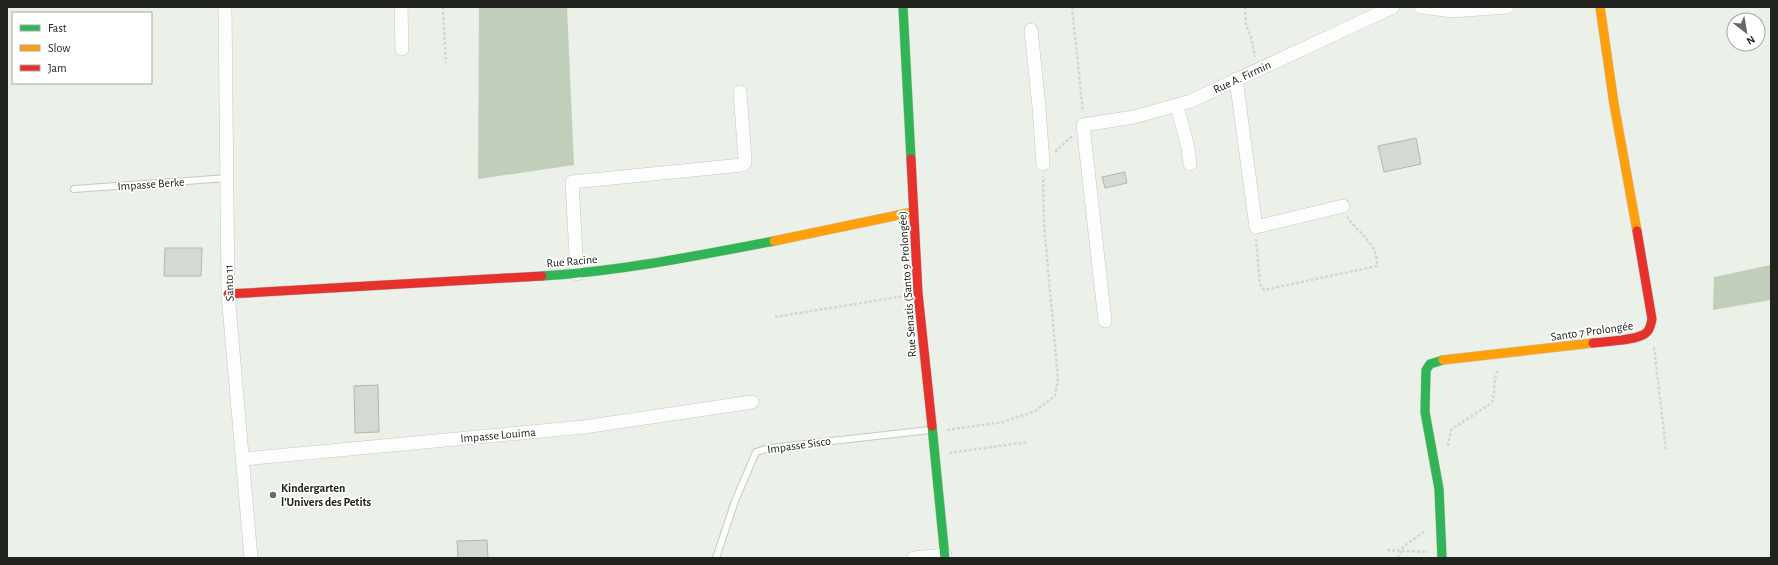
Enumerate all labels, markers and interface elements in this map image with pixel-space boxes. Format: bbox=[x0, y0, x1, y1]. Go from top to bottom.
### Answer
legend bbox=[12, 12, 152, 84]
north arrow bbox=[1726, 12, 1766, 52]
text: Fast bbox=[48, 22, 67, 34]
text: N bbox=[1745, 33, 1757, 47]
text: Slow bbox=[48, 42, 70, 54]
street label: Rue A. Firmin bbox=[1211, 58, 1273, 96]
text: Jam bbox=[48, 62, 67, 74]
street label: Impasse Berke bbox=[117, 176, 185, 192]
street label: Rue Senatis (Santo 9 Prolongée) bbox=[896, 210, 918, 358]
street label: Rue Racine bbox=[546, 253, 598, 269]
street label: Santo 11 bbox=[222, 264, 236, 302]
street label: Santo 7 Prolongée bbox=[1550, 319, 1634, 343]
street label: Impasse Louima bbox=[460, 426, 537, 444]
street label: Impasse Sisco bbox=[766, 435, 832, 455]
place label: Kindergarten l'Univers des Petits bbox=[281, 482, 372, 508]
marker: Kindergarten l'Univers des Petits bbox=[268, 490, 278, 500]

